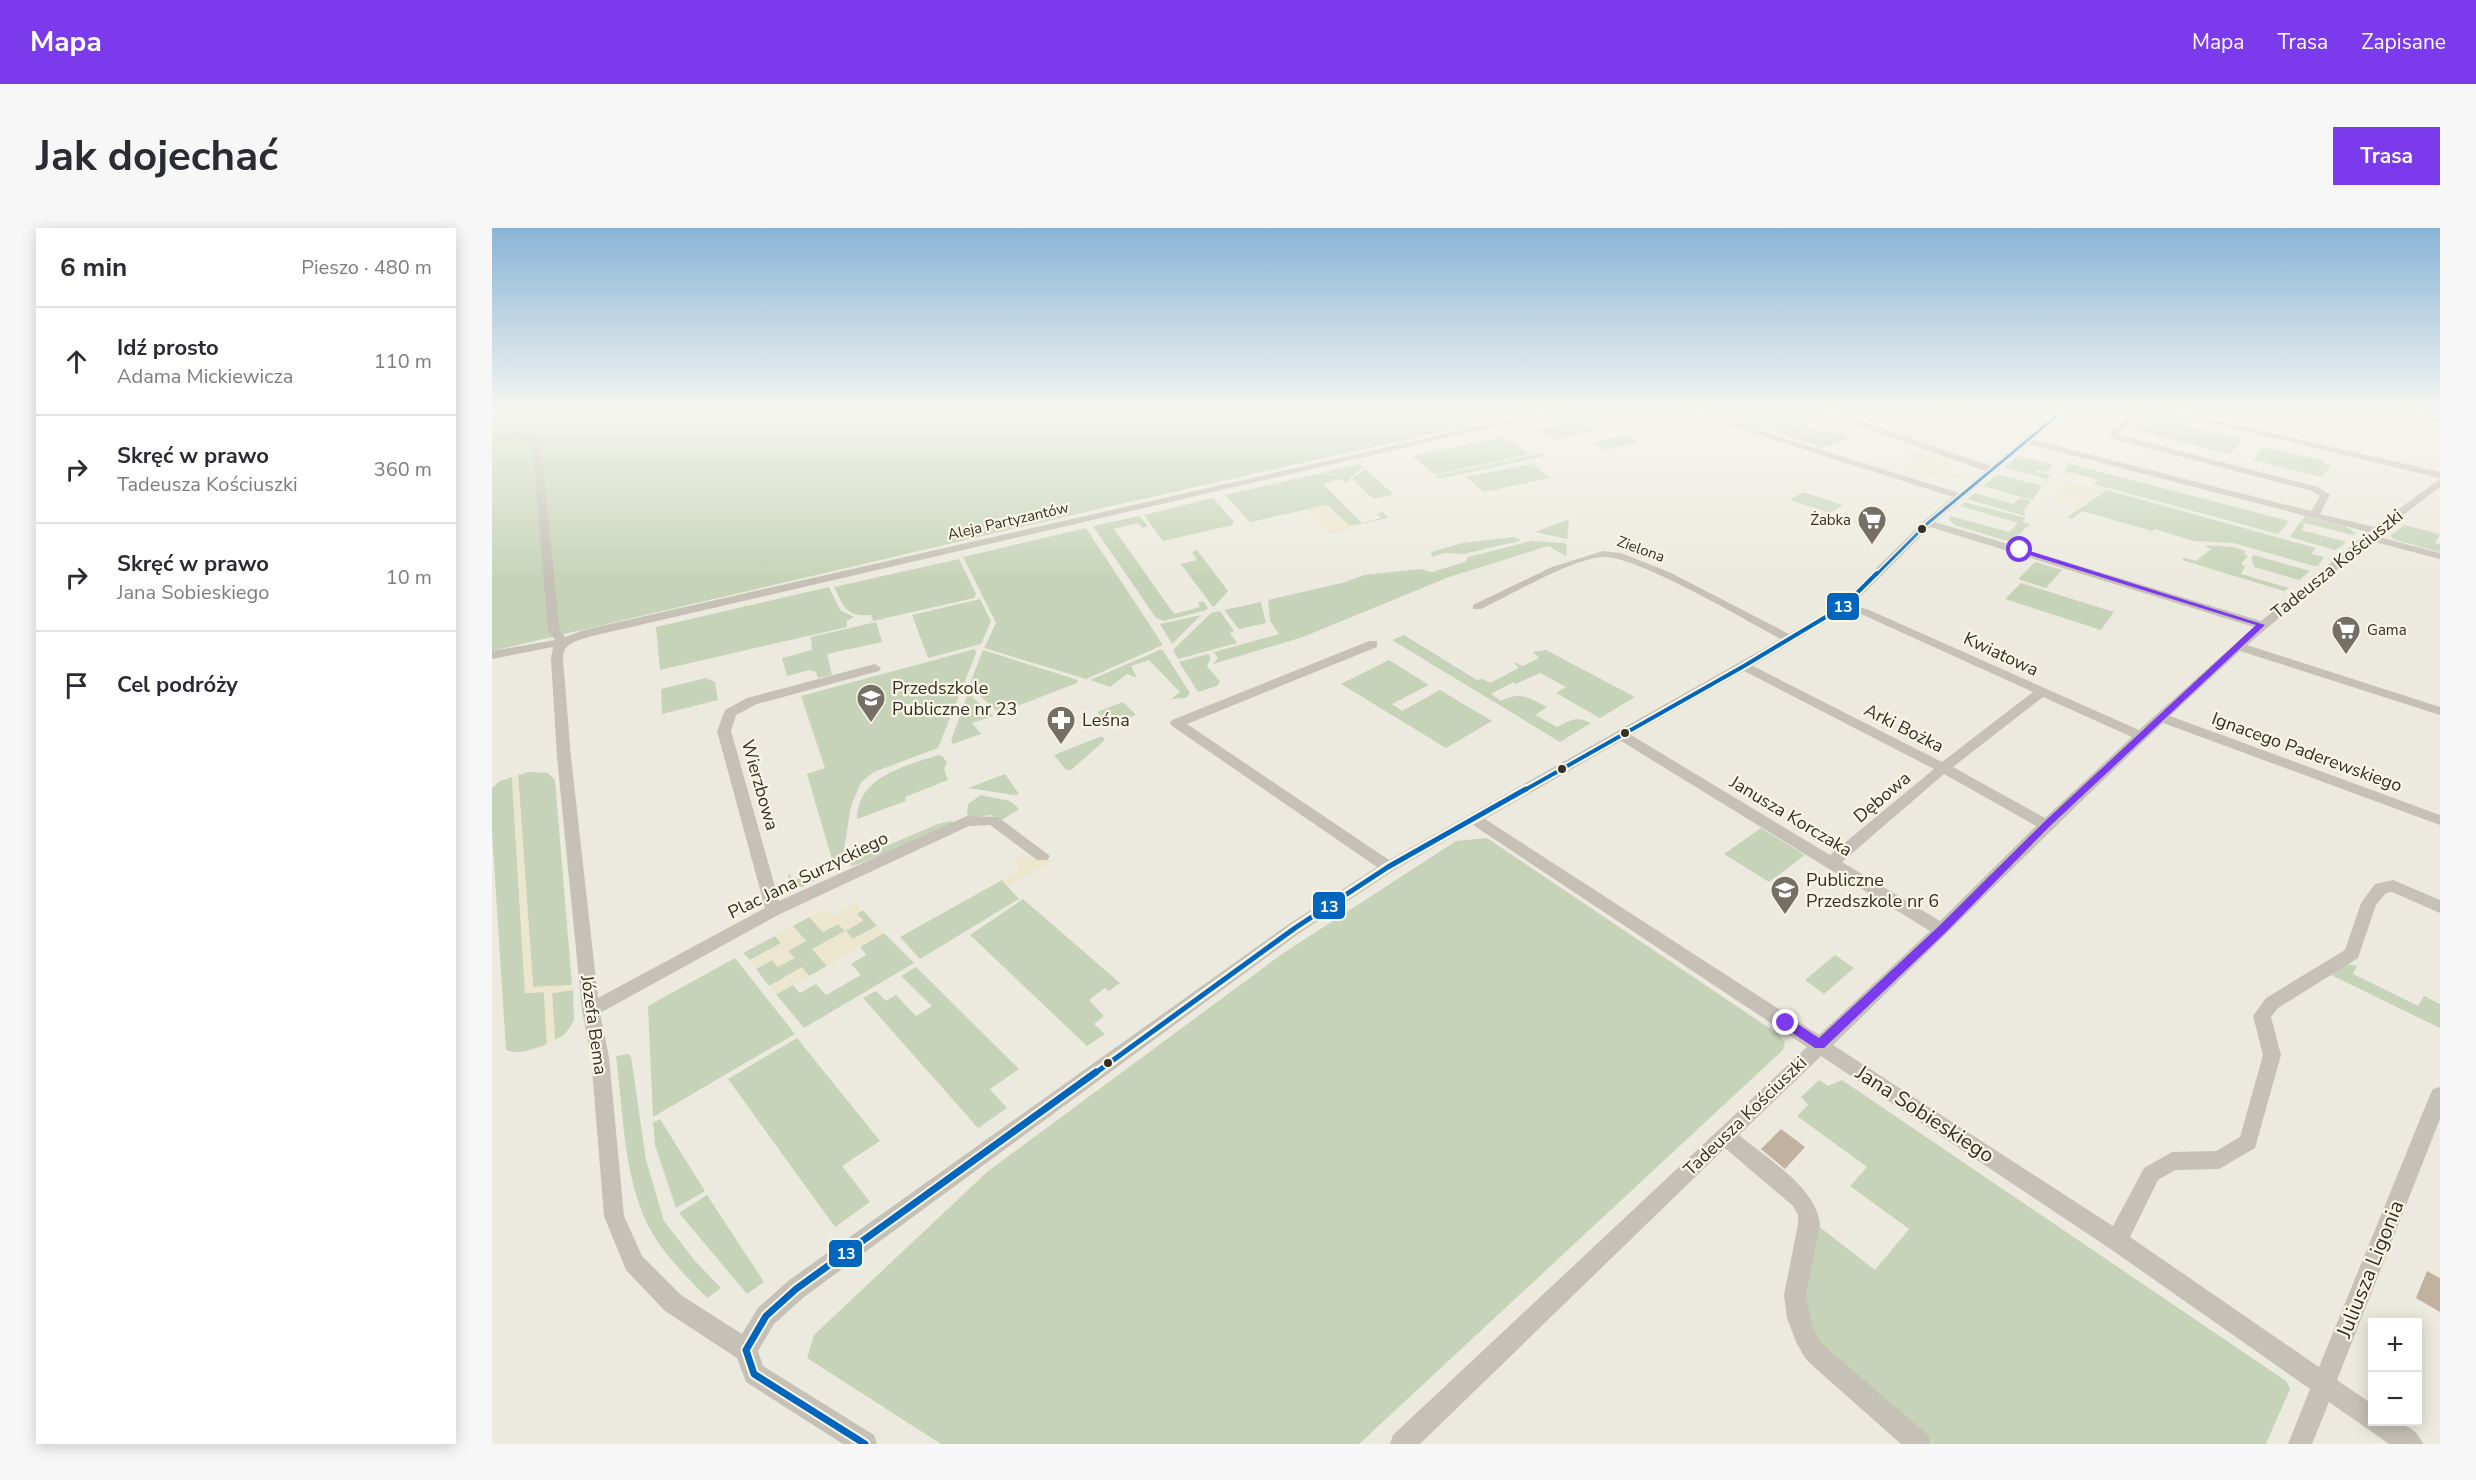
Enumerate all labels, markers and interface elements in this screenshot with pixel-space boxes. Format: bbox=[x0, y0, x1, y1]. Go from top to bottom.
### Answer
text: Mapa bbox=[30, 23, 102, 61]
text: Mapa bbox=[2192, 28, 2244, 56]
text: Trasa bbox=[2277, 28, 2328, 56]
text: Zapisane bbox=[2361, 28, 2446, 56]
button: Trasa bbox=[2333, 127, 2440, 185]
text: Jak dojechać bbox=[36, 128, 278, 185]
text: 6 min bbox=[60, 250, 127, 285]
text: Pieszo · 480 m bbox=[301, 254, 432, 281]
text: Idź prosto bbox=[117, 333, 219, 363]
icon: ahead bbox=[60, 345, 93, 378]
text: 110 m bbox=[374, 348, 432, 375]
text: Adama Mickiewicza bbox=[117, 363, 293, 390]
text: Skręć w prawo bbox=[117, 441, 269, 471]
icon: right bbox=[60, 453, 93, 486]
text: 360 m bbox=[374, 456, 432, 483]
text: Tadeusza Kościuszki bbox=[117, 471, 298, 498]
street label: Aleja Partyzantów bbox=[945, 497, 1071, 545]
supermarket icon: Żabka bbox=[1856, 504, 1888, 546]
street label: Tadeusza Kościuszki bbox=[2266, 504, 2408, 624]
place label: Żabka bbox=[1810, 510, 1851, 530]
unlabelled marker bbox=[1916, 523, 1928, 535]
street label: Zielona bbox=[1614, 531, 1668, 567]
route start bbox=[2006, 536, 2032, 562]
text: Skręć w prawo bbox=[117, 549, 269, 579]
icon: right bbox=[60, 561, 93, 594]
text: 10 m bbox=[386, 564, 432, 591]
text: Jana Sobieskiego bbox=[117, 579, 269, 606]
line badge: 13 bbox=[1826, 592, 1860, 621]
text: 13 bbox=[1833, 596, 1853, 618]
supermarket icon: Gama bbox=[2330, 614, 2362, 656]
place label: Gama bbox=[2367, 620, 2407, 640]
street label: Kwiatowa bbox=[1960, 626, 2042, 682]
icon: arrive bbox=[60, 669, 93, 702]
text: Cel podróży bbox=[117, 670, 238, 700]
place label: Przedszkole Publiczne nr 23 bbox=[892, 676, 1017, 721]
school or university icon: Przedszkole Publiczne nr 23 bbox=[855, 682, 887, 724]
street label: Arki Bożka bbox=[1860, 698, 1948, 758]
pharmacy icon: Leśna bbox=[1045, 704, 1077, 746]
street label: Ignacego Paderewskiego bbox=[2208, 706, 2406, 798]
place label: Leśna bbox=[1082, 708, 1130, 732]
unlabelled marker bbox=[1619, 727, 1631, 739]
street label: Wierzbowa bbox=[736, 737, 784, 833]
unlabelled marker bbox=[1556, 763, 1568, 775]
street label: Dębowa bbox=[1848, 766, 1916, 828]
street label: Janusza Korczaka bbox=[1725, 770, 1857, 862]
street label: Plac Jana Surzyckiego bbox=[724, 826, 892, 924]
place label: Publiczne Przedszkole nr 6 bbox=[1806, 868, 1939, 913]
school or university icon: Publiczne Przedszkole nr 6 bbox=[1769, 874, 1801, 916]
line badge: 13 bbox=[1312, 891, 1346, 920]
text: 13 bbox=[1319, 896, 1339, 918]
street label: Józefa Bema bbox=[575, 973, 613, 1076]
route end bbox=[1772, 1009, 1798, 1035]
street label: Tadeusza Kościuszki bbox=[1678, 1051, 1812, 1181]
unlabelled marker bbox=[1102, 1057, 1114, 1069]
street label: Jana Sobieskiego bbox=[1849, 1058, 2000, 1169]
street label: Juliusza Ligonia bbox=[2329, 1196, 2410, 1343]
line badge: 13 bbox=[828, 1239, 863, 1268]
text: 13 bbox=[836, 1243, 856, 1265]
map controls bbox=[2368, 1318, 2422, 1426]
button: + bbox=[2368, 1318, 2422, 1372]
button: − bbox=[2368, 1372, 2422, 1426]

